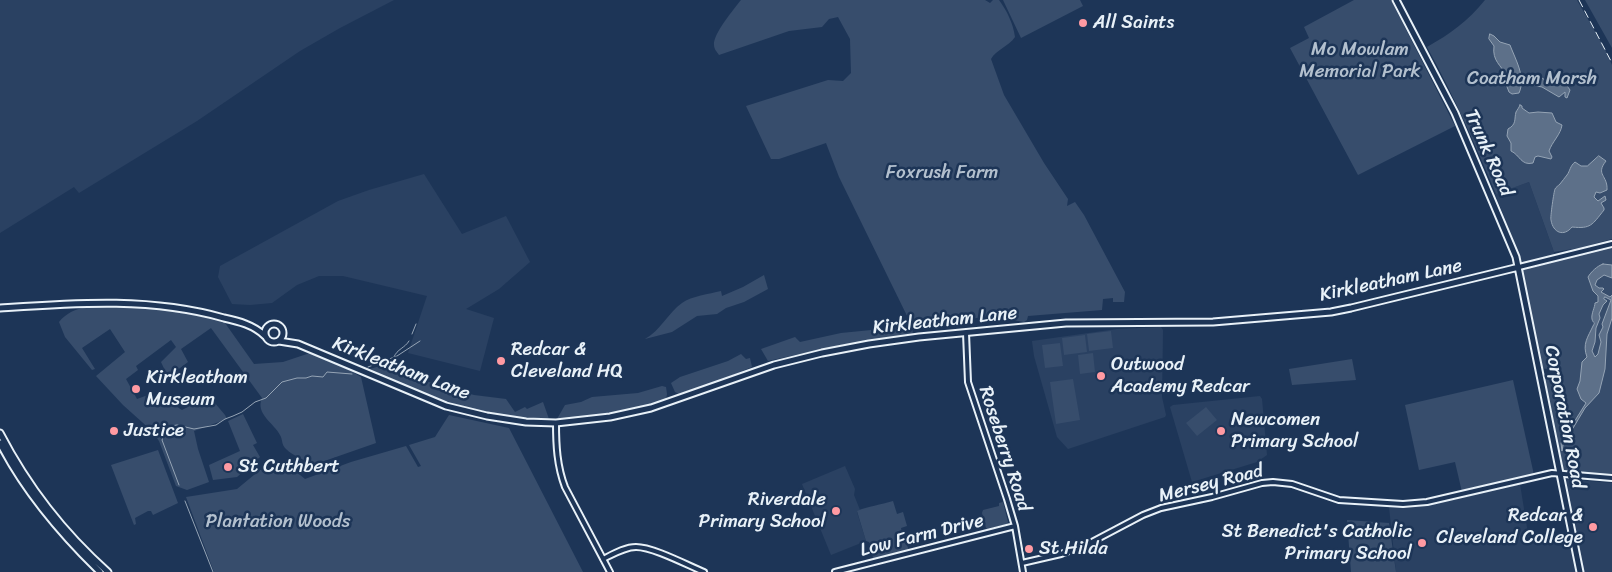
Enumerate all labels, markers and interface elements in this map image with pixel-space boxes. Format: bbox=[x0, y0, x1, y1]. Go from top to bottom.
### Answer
place label: All Saints bbox=[1093, 12, 1174, 34]
marker: All Saints bbox=[1077, 17, 1089, 29]
park label: Mo Mowlam Memorial Park bbox=[1299, 39, 1421, 83]
park label: Coatham Marsh bbox=[1467, 68, 1597, 90]
street label: Trunk Road bbox=[1459, 106, 1517, 200]
park label: Foxrush Farm bbox=[886, 162, 998, 184]
street label: Kirkleatham Lane bbox=[1318, 255, 1464, 307]
street label: Kirkleatham Lane bbox=[872, 302, 1018, 340]
street label: Kirkleatham Lane bbox=[329, 332, 473, 406]
place label: Redcar & Cleveland HQ bbox=[511, 339, 623, 383]
street label: Corporation Road bbox=[1539, 343, 1589, 491]
place label: Outwood Academy Redcar bbox=[1111, 354, 1250, 398]
marker: Redcar & Cleveland HQ bbox=[495, 355, 507, 367]
place label: Kirkleatham Museum bbox=[146, 367, 248, 411]
marker: Outwood Academy Redcar bbox=[1095, 370, 1107, 382]
marker: Kirkleatham Museum bbox=[130, 383, 142, 395]
street label: Roseberry Road bbox=[973, 384, 1035, 514]
place label: Newcomen Primary School bbox=[1231, 409, 1358, 453]
place label: Justice bbox=[124, 420, 184, 442]
marker: Justice bbox=[108, 425, 120, 437]
marker: Newcomen Primary School bbox=[1215, 425, 1227, 437]
place label: St Cuthbert bbox=[238, 456, 339, 478]
street label: Mersey Road bbox=[1156, 460, 1266, 508]
marker: St Cuthbert bbox=[222, 461, 234, 473]
place label: Riverdale Primary School bbox=[699, 489, 826, 533]
marker: Riverdale Primary School bbox=[830, 505, 842, 517]
place label: Redcar & Cleveland College bbox=[1436, 505, 1583, 549]
street label: Low Farm Drive bbox=[858, 510, 986, 562]
park label: Plantation Woods bbox=[205, 511, 351, 533]
place label: St Benedict's Catholic Primary School bbox=[1222, 521, 1412, 565]
marker: Redcar & Cleveland College bbox=[1587, 521, 1599, 533]
marker: St Benedict's Catholic Primary School bbox=[1416, 537, 1428, 549]
place label: St Hilda bbox=[1039, 538, 1108, 560]
marker: St Hilda bbox=[1023, 543, 1035, 555]

